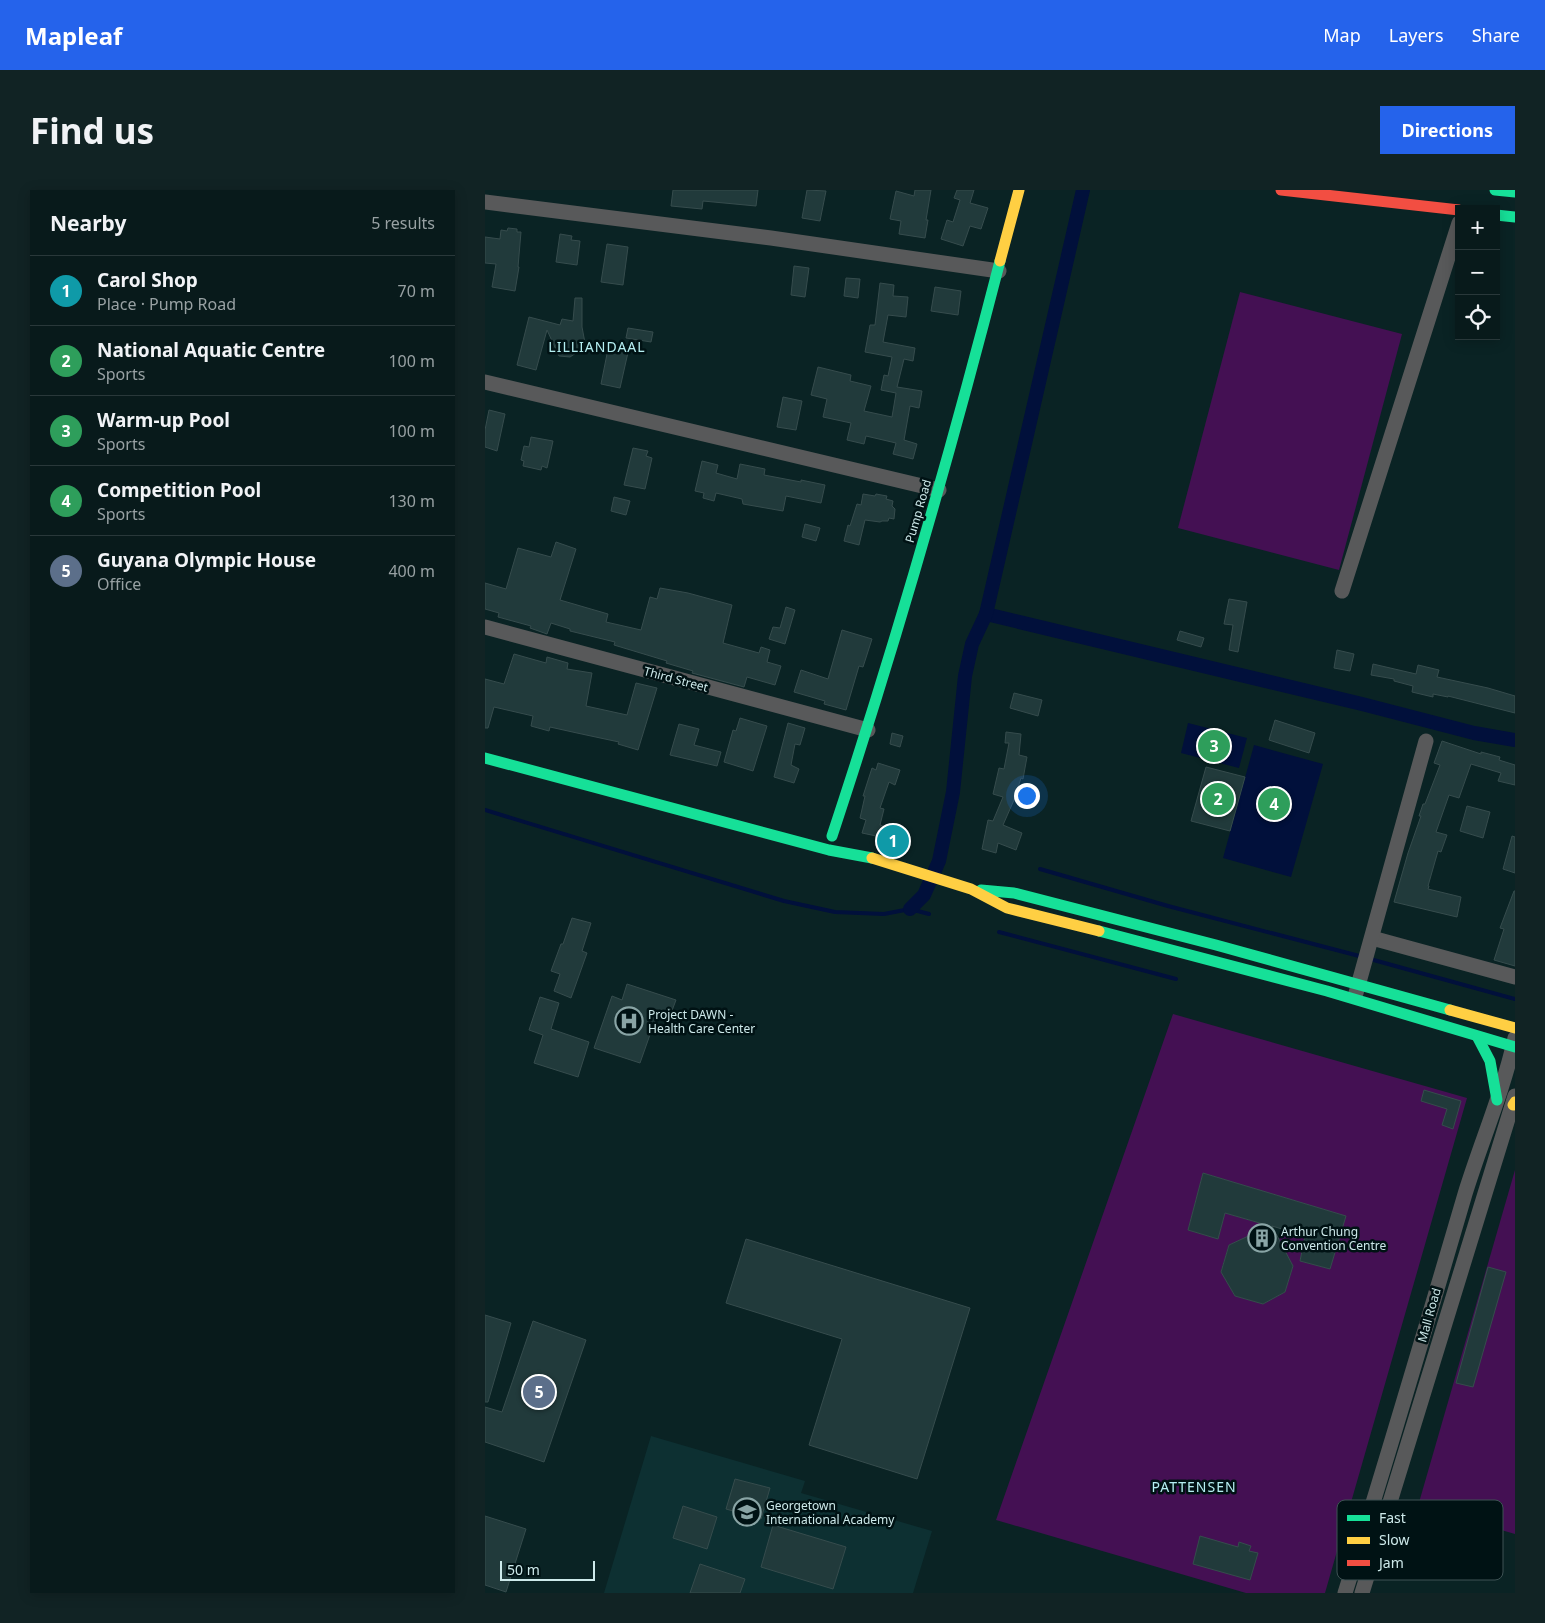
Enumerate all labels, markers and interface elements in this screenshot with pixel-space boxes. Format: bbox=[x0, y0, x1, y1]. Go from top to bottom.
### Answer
text: Mapleaf bbox=[25, 19, 122, 52]
text: Map bbox=[1323, 23, 1361, 47]
text: Layers bbox=[1389, 23, 1444, 47]
text: Share bbox=[1472, 23, 1520, 47]
button: Directions bbox=[1380, 106, 1515, 154]
text: Find us bbox=[30, 107, 154, 154]
map controls bbox=[1455, 205, 1500, 340]
button: + bbox=[1455, 205, 1500, 250]
text: Nearby bbox=[50, 209, 126, 237]
text: 5 results bbox=[371, 212, 435, 234]
button: − bbox=[1455, 250, 1500, 295]
text: Carol Shop bbox=[97, 267, 198, 293]
text: 1 bbox=[61, 280, 71, 302]
text: 70 m bbox=[398, 280, 435, 302]
text: Place · Pump Road bbox=[97, 293, 236, 315]
button: locate bbox=[1455, 295, 1500, 340]
text: National Aquatic Centre bbox=[97, 337, 325, 363]
district label: LILLIANDAAL bbox=[548, 337, 646, 356]
text: 2 bbox=[61, 350, 71, 372]
text: 100 m bbox=[388, 350, 435, 372]
text: Sports bbox=[97, 363, 145, 385]
text: Warm-up Pool bbox=[97, 407, 230, 433]
text: 3 bbox=[61, 420, 71, 442]
text: 100 m bbox=[388, 420, 435, 442]
text: Sports bbox=[97, 433, 145, 455]
text: Competition Pool bbox=[97, 477, 261, 503]
street label: Pump Road bbox=[901, 477, 935, 545]
text: 4 bbox=[61, 490, 71, 512]
text: 130 m bbox=[388, 490, 435, 512]
text: Sports bbox=[97, 503, 145, 525]
text: Guyana Olympic House bbox=[97, 547, 316, 573]
text: 5 bbox=[61, 560, 71, 582]
text: 400 m bbox=[388, 560, 435, 582]
text: Office bbox=[97, 573, 141, 595]
street label: Third Street bbox=[642, 662, 711, 696]
pin: 3 bbox=[1198, 727, 1230, 765]
pin: 2 bbox=[1202, 780, 1234, 818]
your location bbox=[1014, 783, 1040, 809]
pin: 4 bbox=[1258, 785, 1290, 823]
pin: 1 bbox=[877, 822, 909, 860]
hospital icon: Project DAWN - Health Care Center bbox=[614, 1006, 644, 1036]
place label: Project DAWN - Health Care Center bbox=[648, 1006, 755, 1037]
building icon: Arthur Chung Convention Centre bbox=[1247, 1223, 1277, 1253]
place label: Arthur Chung Convention Centre bbox=[1281, 1223, 1387, 1254]
street label: Mall Road bbox=[1413, 1286, 1445, 1344]
pin: 5 bbox=[523, 1373, 555, 1411]
district label: PATTENSEN bbox=[1151, 1477, 1237, 1496]
school or university icon: Georgetown International Academy bbox=[732, 1497, 762, 1527]
place label: Georgetown International Academy bbox=[766, 1497, 895, 1528]
legend bbox=[1337, 1500, 1503, 1580]
text: Fast bbox=[1379, 1508, 1406, 1527]
text: Slow bbox=[1379, 1530, 1410, 1549]
text: Jam bbox=[1377, 1553, 1404, 1572]
scale bar bbox=[500, 1558, 595, 1581]
text: 50 m bbox=[507, 1560, 540, 1579]

